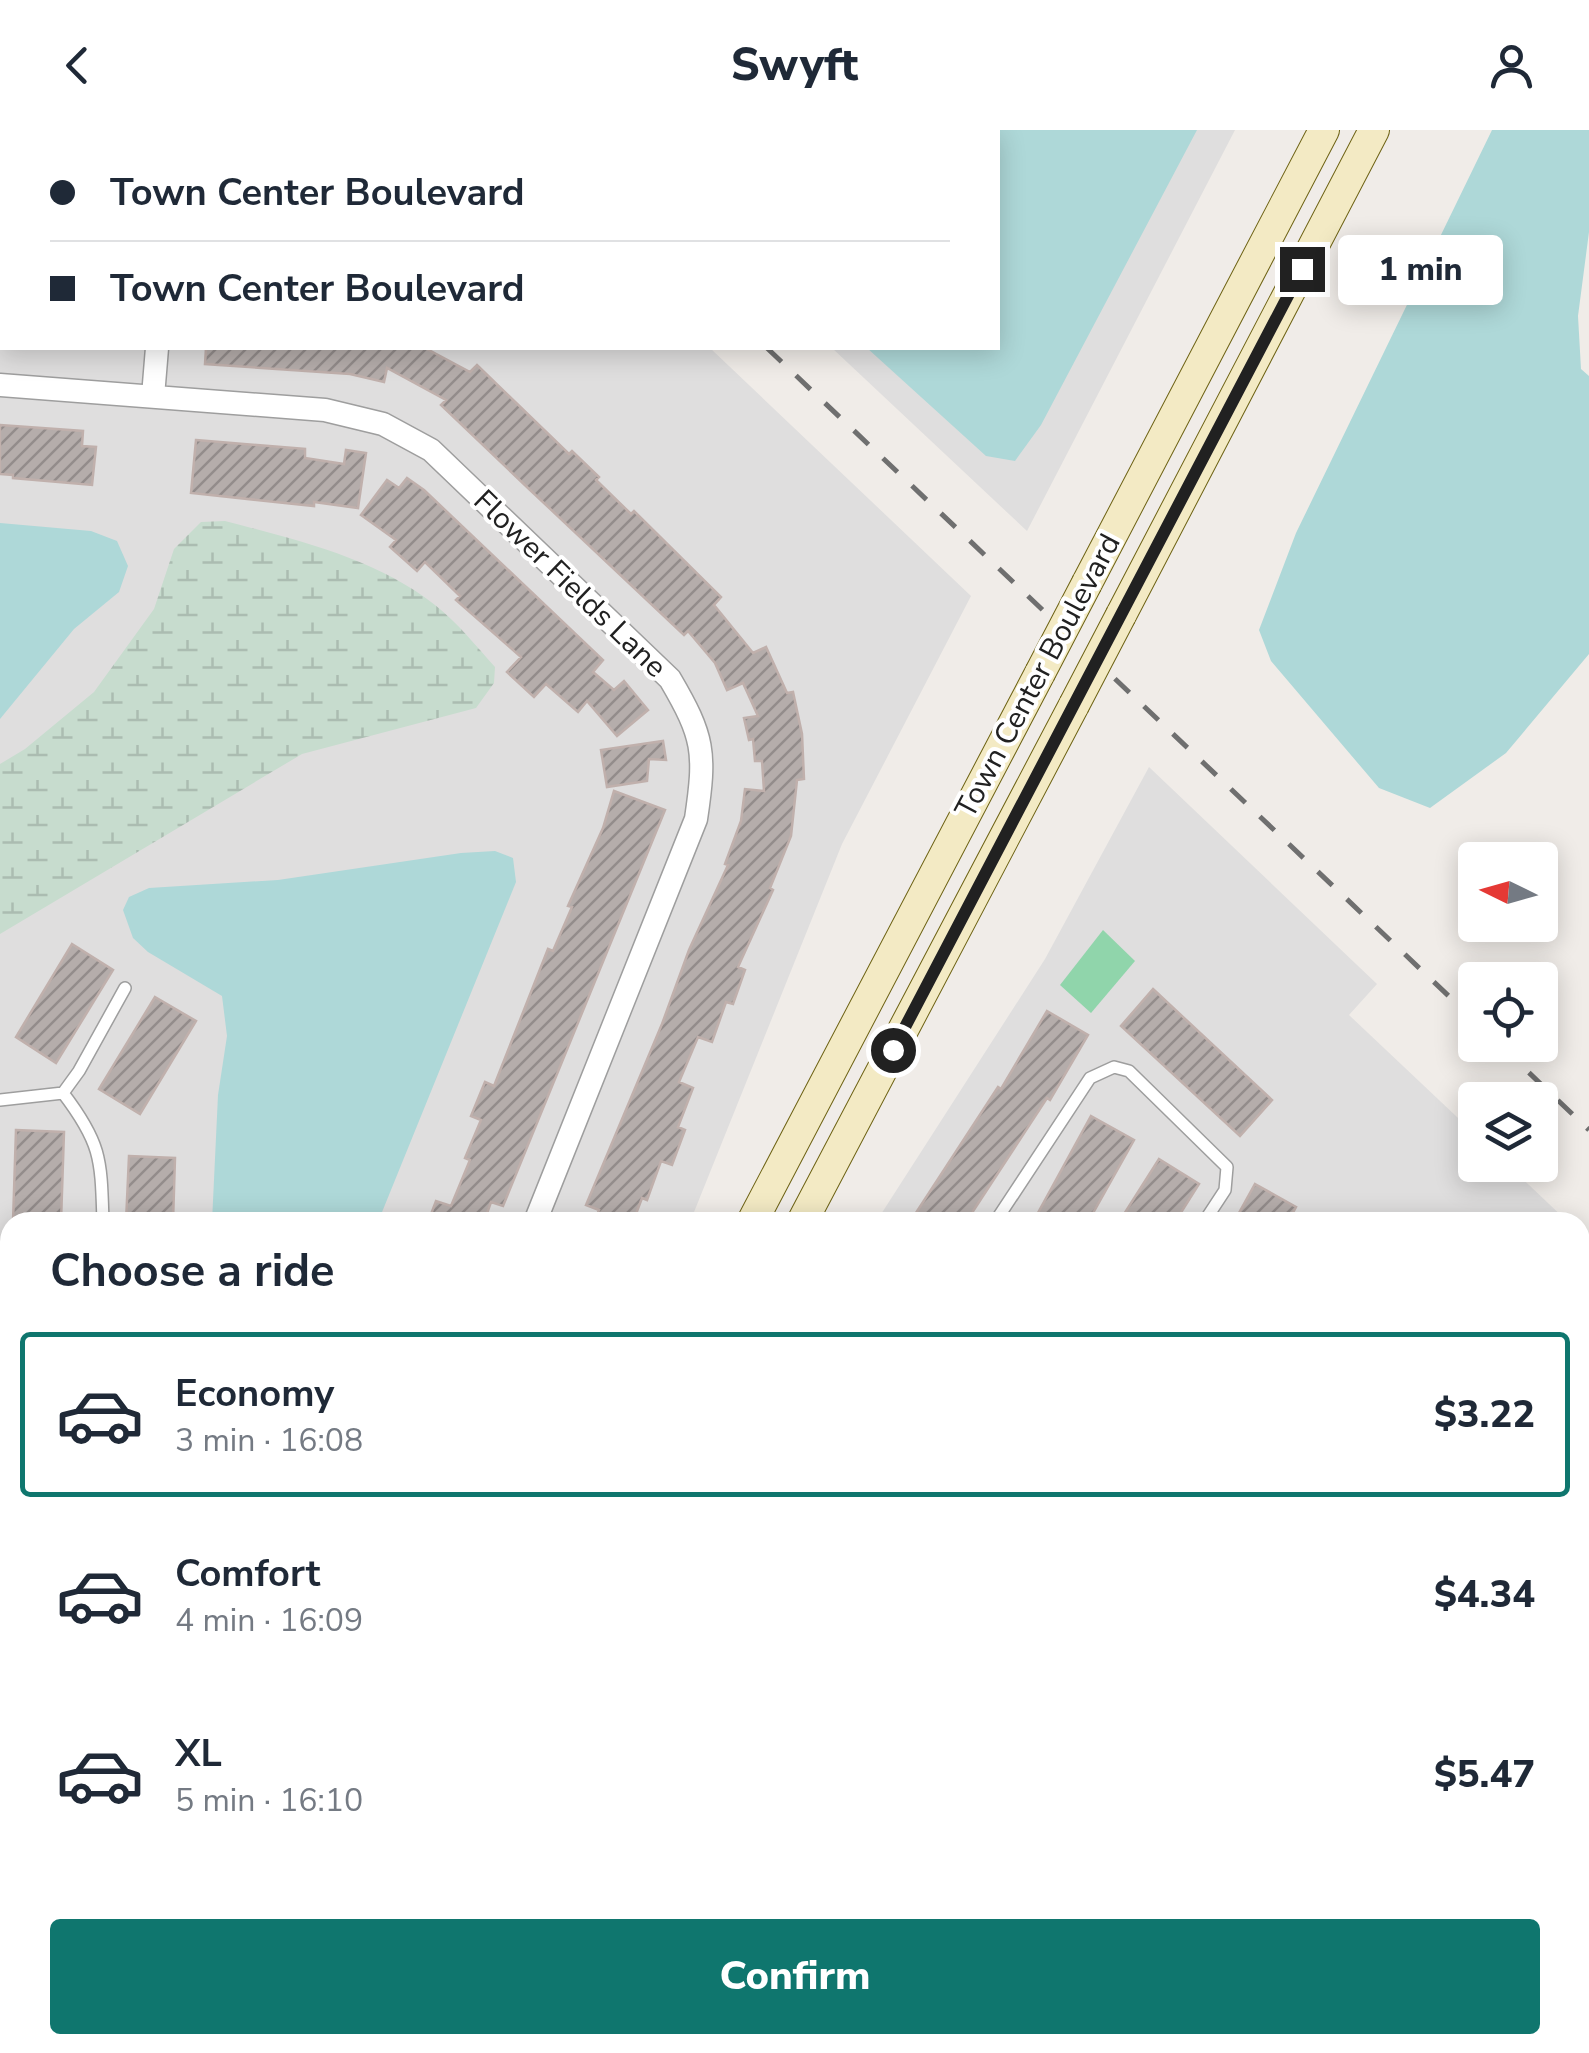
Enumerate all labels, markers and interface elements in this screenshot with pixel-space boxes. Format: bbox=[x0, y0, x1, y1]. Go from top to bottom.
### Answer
text: Swyft bbox=[731, 35, 858, 96]
icon: back bbox=[50, 38, 105, 93]
icon: person bbox=[1484, 38, 1539, 93]
text: Town Center Boulevard bbox=[110, 167, 525, 218]
callout: 1 min bbox=[1337, 234, 1502, 304]
route end bbox=[1280, 247, 1325, 292]
text: 1 min bbox=[1378, 248, 1463, 291]
text: Town Center Boulevard bbox=[110, 263, 525, 314]
street label: Flower Fields Lane bbox=[464, 481, 676, 687]
street label: Town Center Boulevard bbox=[946, 527, 1130, 825]
north arrow bbox=[1458, 842, 1558, 942]
map controls bbox=[1458, 842, 1558, 1182]
button: locate bbox=[1458, 962, 1558, 1062]
route start bbox=[871, 1028, 916, 1073]
button: layers bbox=[1458, 1082, 1558, 1182]
text: Choose a ride bbox=[50, 1241, 335, 1302]
text: Economy bbox=[175, 1368, 334, 1419]
icon: car bbox=[55, 1370, 145, 1460]
text: $3.22 bbox=[1434, 1389, 1535, 1440]
text: 3 min · 16:08 bbox=[175, 1419, 363, 1462]
text: Comfort bbox=[175, 1548, 320, 1599]
icon: car bbox=[55, 1550, 145, 1640]
text: $4.34 bbox=[1434, 1569, 1535, 1620]
text: 4 min · 16:09 bbox=[175, 1599, 363, 1642]
text: XL bbox=[175, 1728, 222, 1779]
icon: car bbox=[55, 1730, 145, 1820]
text: $5.47 bbox=[1434, 1749, 1535, 1800]
text: 5 min · 16:10 bbox=[175, 1779, 363, 1822]
button: Confirm bbox=[50, 1919, 1540, 2034]

